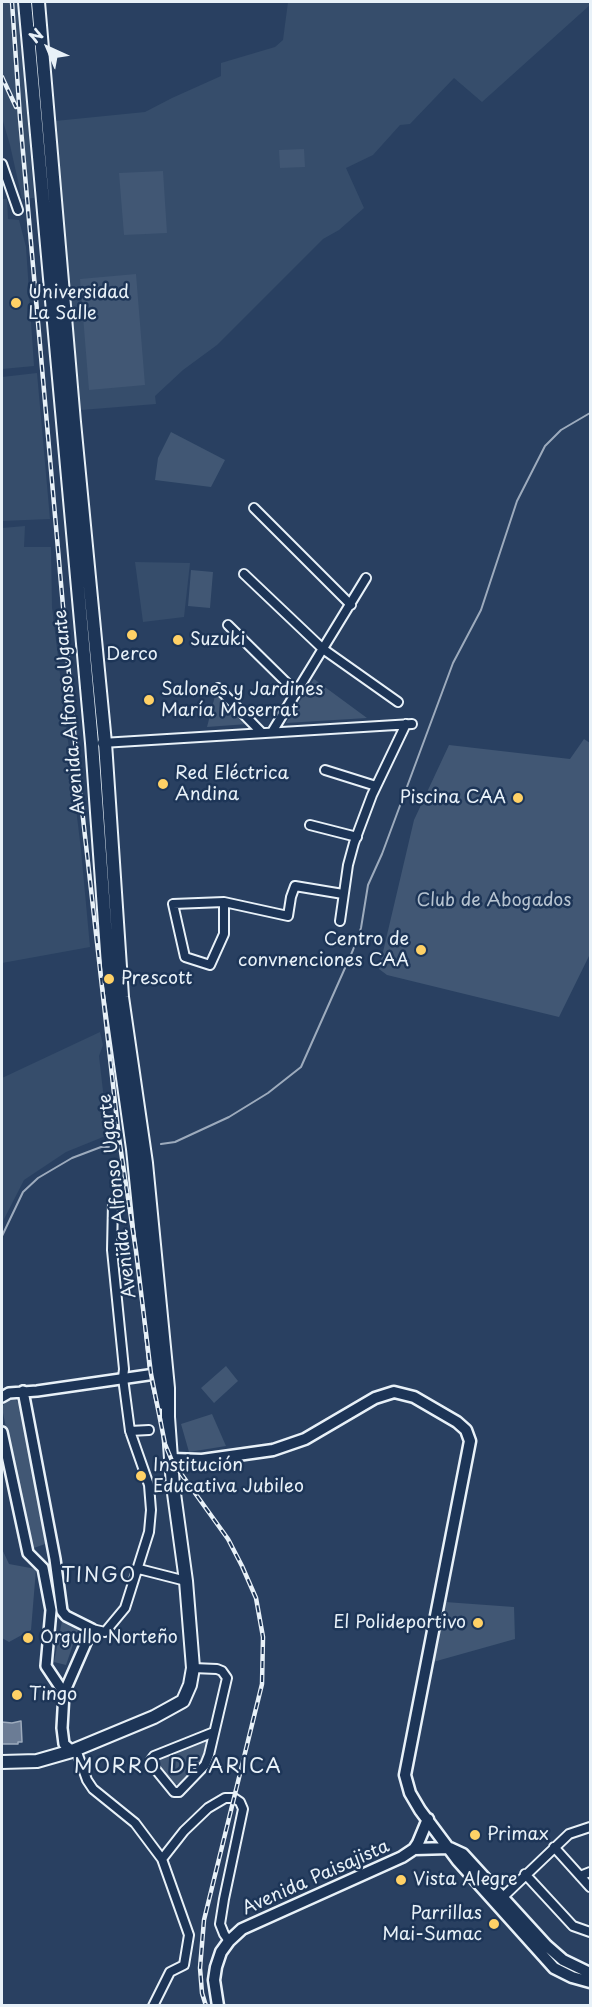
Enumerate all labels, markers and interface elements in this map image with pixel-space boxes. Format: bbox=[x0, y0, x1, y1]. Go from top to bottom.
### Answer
north arrow bbox=[18, 18, 78, 78]
text: N bbox=[23, 22, 48, 48]
place label: Universidad La Salle bbox=[28, 282, 129, 324]
marker: Universidad La Salle bbox=[9, 296, 23, 310]
street label: Avenida Alfonso Ugarte bbox=[50, 609, 90, 815]
marker: Derco bbox=[125, 628, 139, 642]
place label: Suzuki bbox=[190, 629, 246, 651]
marker: Suzuki bbox=[171, 633, 185, 647]
place label: Derco bbox=[106, 644, 158, 666]
place label: Salones y Jardines María Moserrat bbox=[161, 679, 323, 722]
marker: Salones y Jardines María Moserrat bbox=[142, 693, 156, 707]
place label: Red Eléctrica Andina bbox=[175, 763, 289, 806]
marker: Red Eléctrica Andina bbox=[156, 777, 170, 791]
place label: Piscina CAA bbox=[400, 787, 506, 809]
marker: Piscina CAA bbox=[511, 791, 525, 805]
park label: Club de Abogados bbox=[416, 890, 572, 912]
place label: Centro de convnenciones CAA bbox=[238, 929, 409, 972]
marker: Centro de convnenciones CAA bbox=[414, 943, 428, 957]
place label: Prescott bbox=[121, 968, 192, 990]
marker: Prescott bbox=[102, 972, 116, 986]
street label: Avenida Alfonso Ugarte bbox=[95, 1093, 141, 1299]
place label: Institución Educativa Jubileo bbox=[153, 1455, 304, 1498]
marker: Institución Educativa Jubileo bbox=[134, 1469, 148, 1483]
district label: TINGO bbox=[61, 1564, 137, 1588]
place label: El Polideportivo bbox=[333, 1612, 466, 1634]
marker: El Polideportivo bbox=[471, 1616, 485, 1630]
place label: Orgullo Norteño bbox=[40, 1627, 178, 1649]
marker: Orgullo Norteño bbox=[21, 1631, 35, 1645]
place label: Tingo bbox=[29, 1684, 77, 1706]
marker: Tingo bbox=[10, 1688, 24, 1702]
district label: MORRO DE ARICA bbox=[76, 1755, 280, 1779]
place label: Primax bbox=[487, 1824, 549, 1846]
marker: Primax bbox=[468, 1828, 482, 1842]
street label: Avenida Paisajista bbox=[239, 1836, 393, 1920]
place label: Vista Alegre bbox=[413, 1869, 518, 1891]
marker: Vista Alegre bbox=[394, 1873, 408, 1887]
place label: Parrillas Mai-Sumac bbox=[382, 1903, 482, 1946]
marker: Parrillas Mai-Sumac bbox=[487, 1917, 501, 1931]

